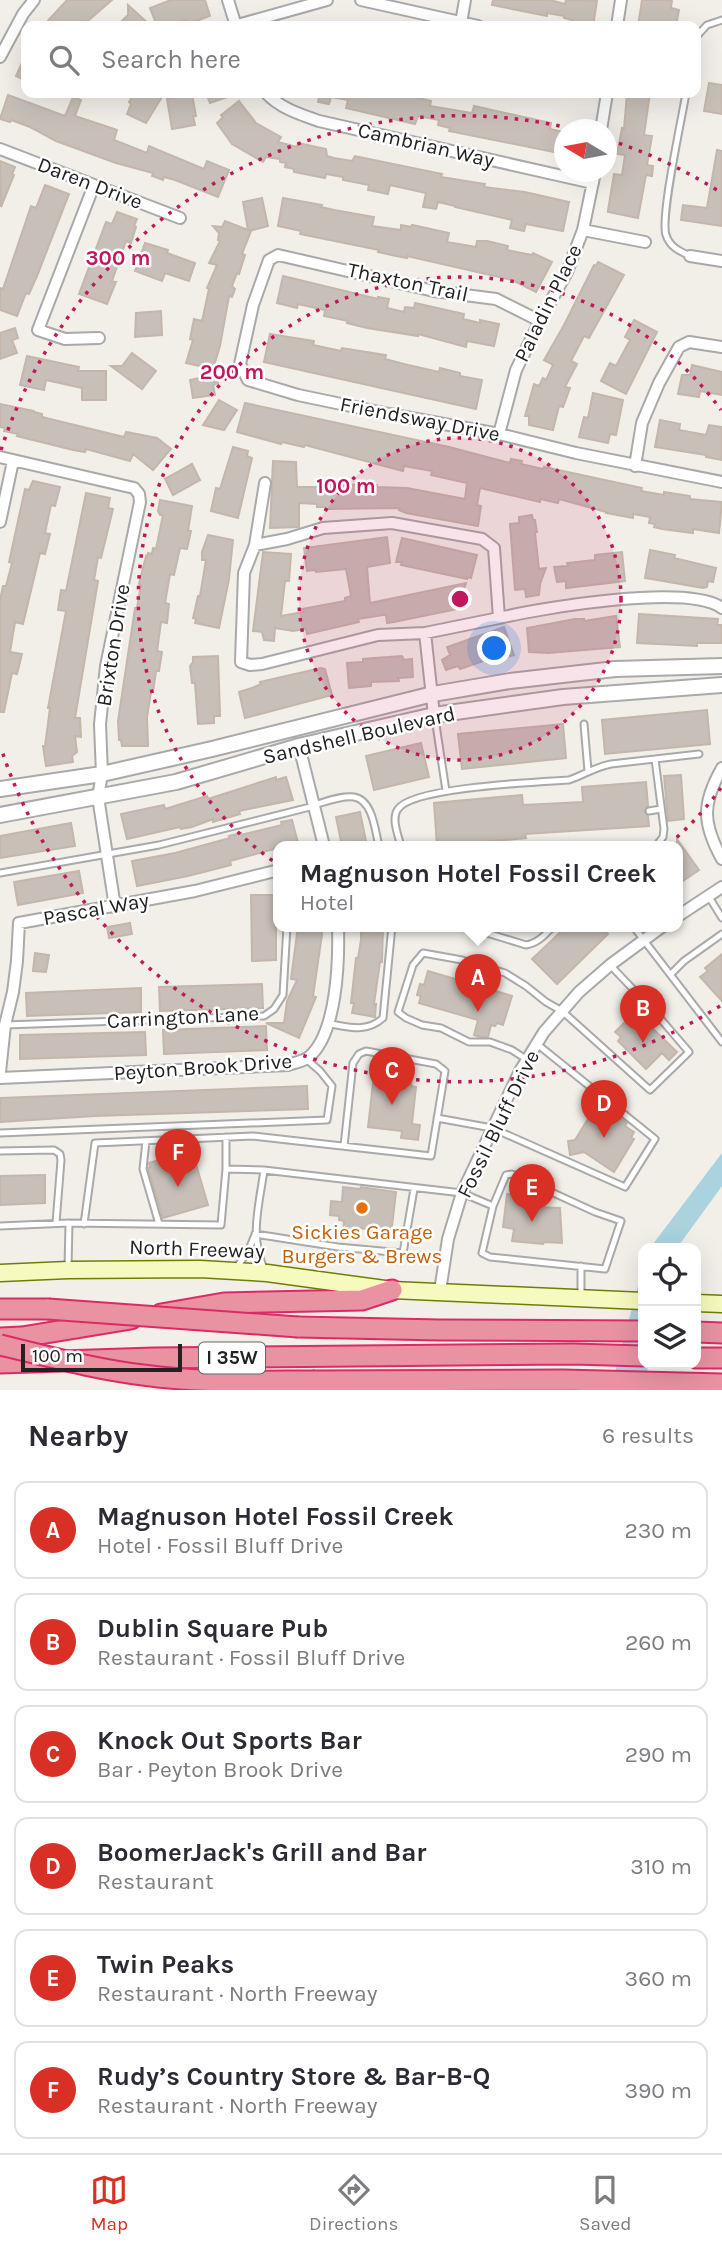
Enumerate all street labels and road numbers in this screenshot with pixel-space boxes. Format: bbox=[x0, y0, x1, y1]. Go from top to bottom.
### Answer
street label: Cambrian Way bbox=[356, 118, 497, 172]
street label: Daren Drive bbox=[34, 152, 146, 214]
street label: Paladin Place bbox=[509, 240, 587, 366]
street label: Thaxton Trail bbox=[345, 257, 471, 307]
street label: Friendsway Drive bbox=[338, 392, 502, 446]
street label: Brixton Drive bbox=[91, 582, 135, 708]
street label: Sandshell Boulevard bbox=[260, 701, 458, 769]
street label: Pascal Way bbox=[41, 888, 151, 930]
street label: Carrington Lane bbox=[106, 1001, 260, 1033]
street label: Fossil Bluff Drive bbox=[452, 1046, 544, 1202]
street label: Peyton Brook Drive bbox=[113, 1049, 293, 1085]
street label: North Freeway bbox=[129, 1235, 265, 1263]
road number: I 35W bbox=[199, 1342, 265, 1374]

